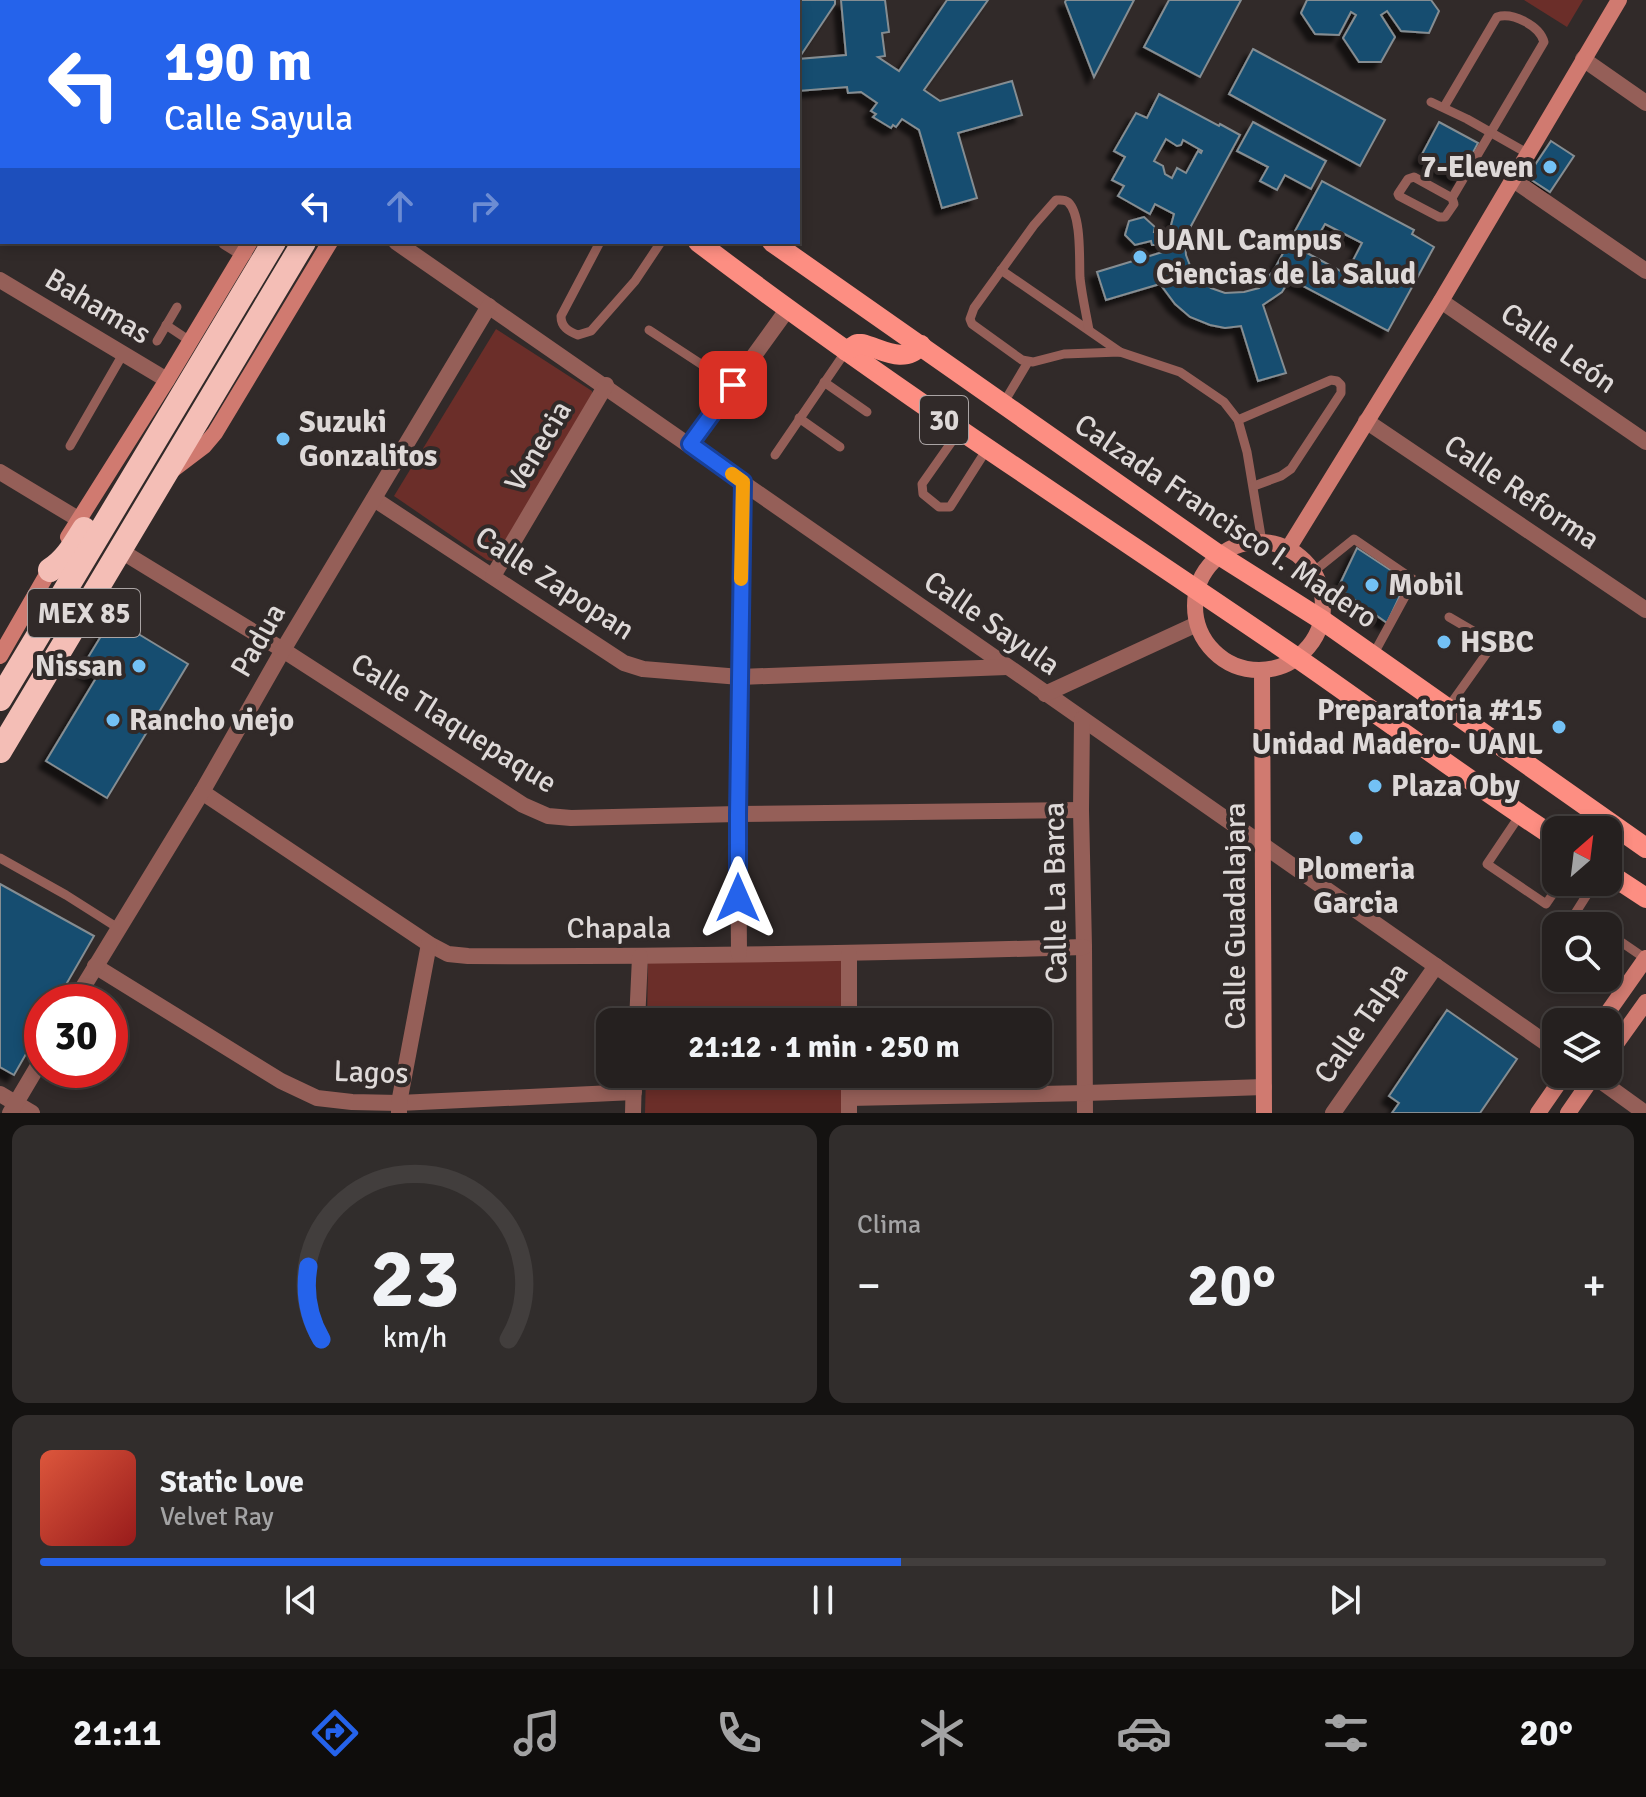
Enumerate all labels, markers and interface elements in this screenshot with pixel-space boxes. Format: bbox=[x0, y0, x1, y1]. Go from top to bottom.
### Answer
text: 190 m bbox=[164, 27, 312, 96]
icon: left bbox=[32, 32, 136, 136]
text: Calle Sayula bbox=[164, 96, 353, 141]
place label: 7-Eleven bbox=[1420, 149, 1534, 186]
marker: 7-Eleven bbox=[1541, 158, 1559, 176]
icon: left bbox=[294, 184, 338, 228]
icon: ahead bbox=[378, 184, 422, 228]
icon: right bbox=[462, 184, 506, 228]
place label: UANL Campus Ciencias de la Salud bbox=[1156, 222, 1416, 293]
marker: UANL Campus Ciencias de la Salud bbox=[1131, 248, 1149, 266]
street label: Bahamas bbox=[38, 260, 157, 352]
street label: Calle León bbox=[1493, 295, 1624, 402]
pin bbox=[699, 351, 767, 419]
icon: arrive bbox=[711, 363, 755, 407]
street label: Venecia bbox=[497, 394, 580, 499]
road number: 30 bbox=[920, 396, 968, 444]
place label: Suzuki Gonzalitos bbox=[299, 404, 437, 475]
street label: Calzada Francisco I. Madero bbox=[1067, 406, 1384, 637]
street label: Calle Reforma bbox=[1437, 427, 1607, 558]
marker: Suzuki Gonzalitos bbox=[274, 430, 292, 448]
street label: Calle Zapopan bbox=[468, 518, 641, 649]
street label: Calle Sayula bbox=[916, 563, 1067, 684]
place label: Mobil bbox=[1388, 567, 1463, 604]
marker: Mobil bbox=[1363, 576, 1381, 594]
road number: MEX 85 bbox=[28, 589, 140, 637]
street label: Padua bbox=[223, 597, 294, 684]
place label: HSBC bbox=[1460, 624, 1534, 661]
marker: HSBC bbox=[1435, 633, 1453, 651]
street label: Calle Tlaquepaque bbox=[344, 645, 564, 802]
place label: Nissan bbox=[35, 648, 123, 685]
marker: Nissan bbox=[130, 657, 148, 675]
place label: Preparatoria #15 Unidad Madero- UANL bbox=[1252, 692, 1543, 763]
place label: Rancho viejo bbox=[129, 702, 294, 739]
marker: Rancho viejo bbox=[104, 711, 122, 729]
marker: Preparatoria #15 Unidad Madero- UANL bbox=[1550, 718, 1568, 736]
place label: Plaza Oby bbox=[1391, 768, 1520, 805]
marker: Plaza Oby bbox=[1366, 777, 1384, 795]
street label: Calle La Barca bbox=[1035, 802, 1076, 984]
street label: Calle Guadalajara bbox=[1217, 802, 1254, 1030]
north arrow bbox=[1542, 816, 1622, 896]
map controls bbox=[1542, 816, 1622, 1088]
marker: Plomeria Garcia bbox=[1347, 829, 1365, 847]
place label: Plomeria Garcia bbox=[1297, 851, 1415, 922]
position arrow bbox=[696, 856, 780, 940]
street label: Chapala bbox=[567, 910, 671, 947]
button: search bbox=[1542, 912, 1622, 992]
street label: Calle Talpa bbox=[1306, 956, 1417, 1091]
speed limit sign: 30 bbox=[24, 984, 128, 1088]
button: layers bbox=[1542, 1008, 1622, 1088]
text: 21:12 · 1 min · 250 m bbox=[688, 1029, 960, 1066]
street label: Lagos bbox=[333, 1053, 409, 1092]
text: Clima bbox=[857, 1209, 921, 1241]
text: 23 bbox=[370, 1228, 459, 1330]
text: 20° bbox=[1187, 1249, 1276, 1323]
text: − bbox=[857, 1259, 881, 1313]
text: + bbox=[1582, 1259, 1606, 1313]
text: km/h bbox=[382, 1320, 447, 1355]
text: Static Love bbox=[160, 1464, 304, 1501]
text: Velvet Ray bbox=[160, 1501, 274, 1533]
icon: previous bbox=[279, 1578, 323, 1622]
icon: pause bbox=[801, 1578, 845, 1622]
icon: next bbox=[1323, 1578, 1367, 1622]
icon: directions bbox=[307, 1705, 363, 1761]
icon: music bbox=[509, 1705, 565, 1761]
icon: phone bbox=[711, 1705, 767, 1761]
icon: climate bbox=[914, 1705, 970, 1761]
icon: car bbox=[1116, 1705, 1172, 1761]
icon: filters bbox=[1318, 1705, 1374, 1761]
text: 21:11 bbox=[73, 1711, 161, 1756]
text: 20° bbox=[1520, 1711, 1573, 1756]

